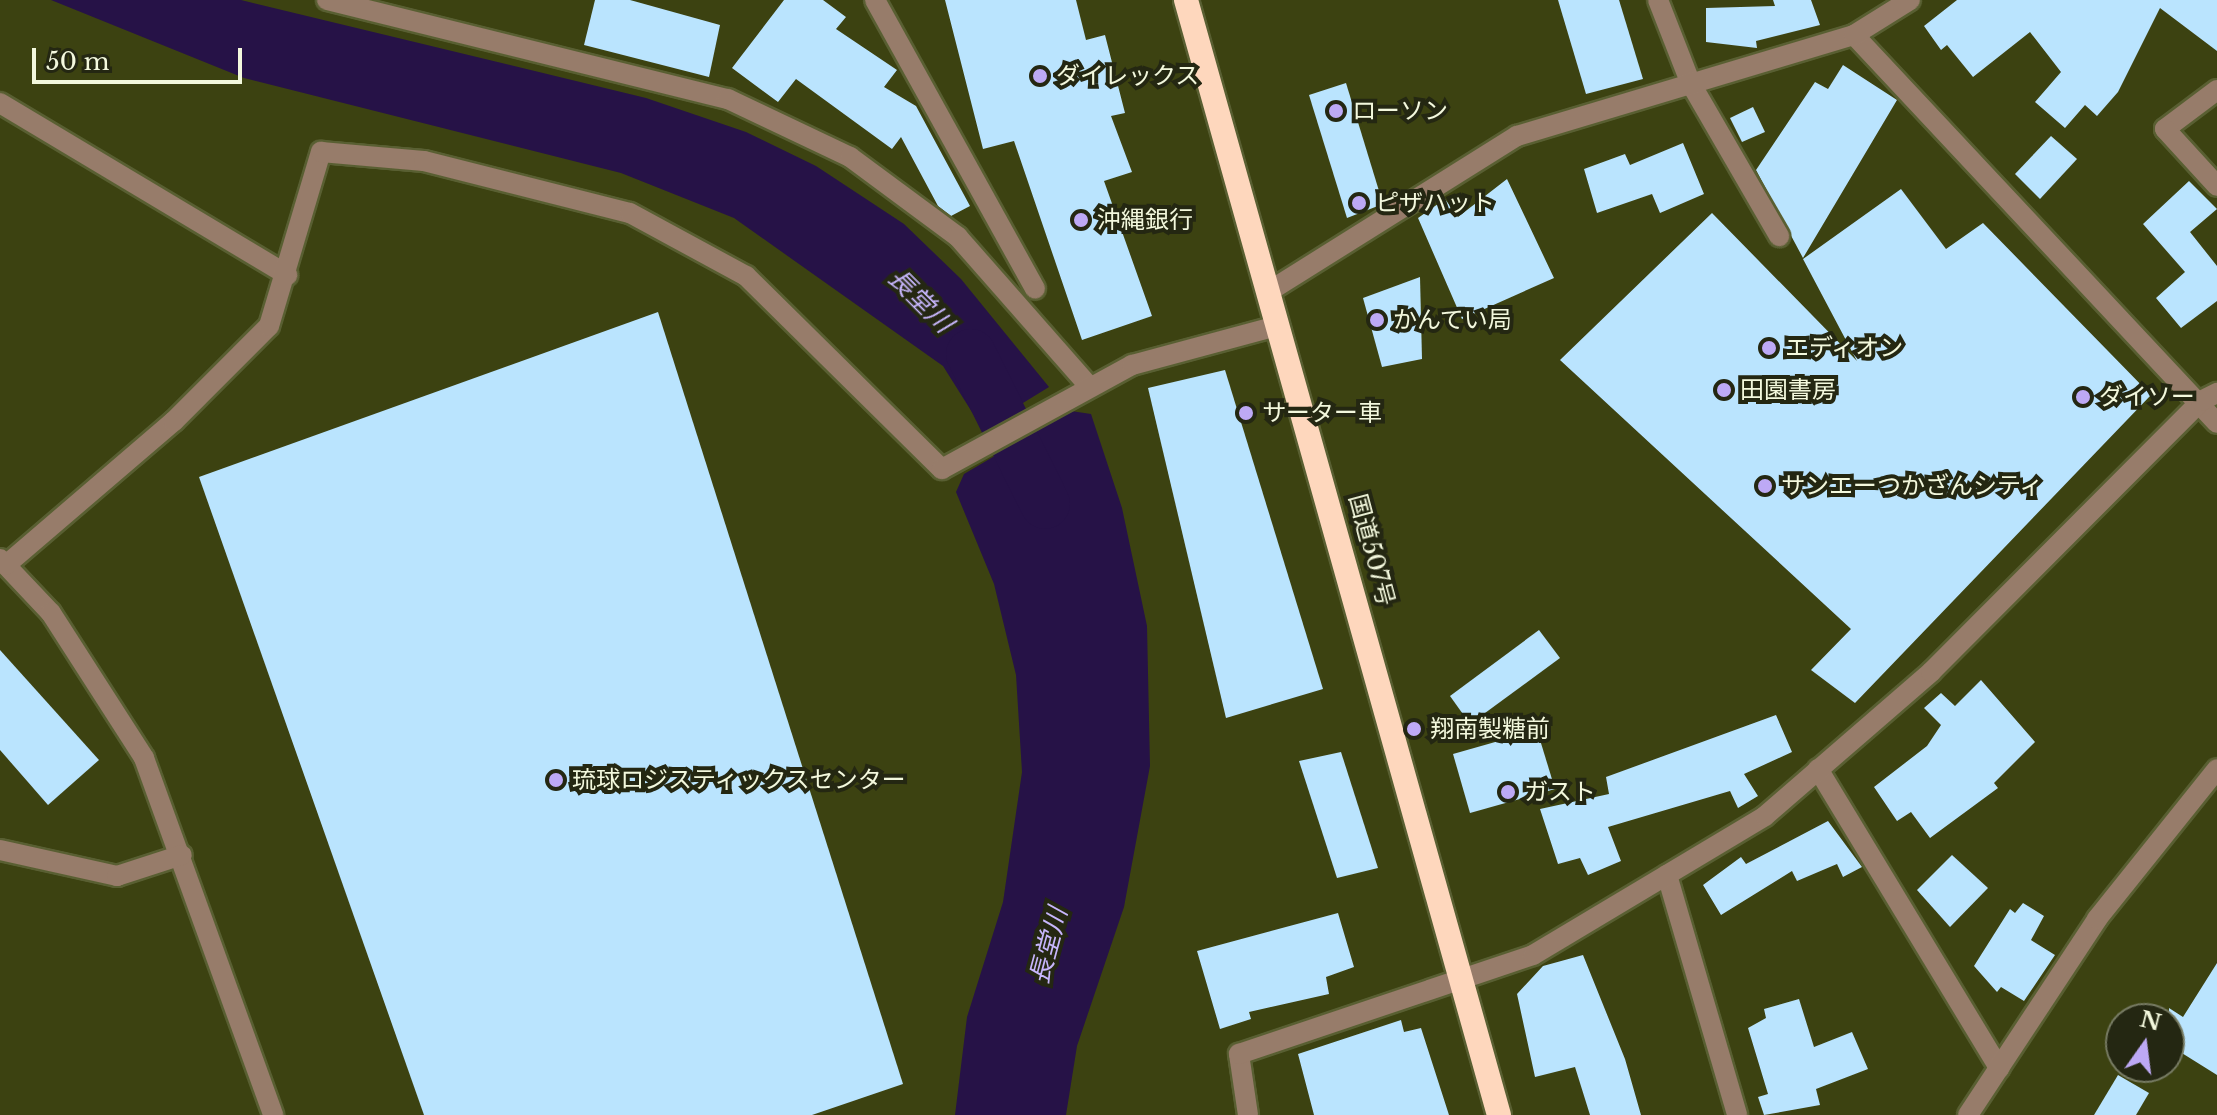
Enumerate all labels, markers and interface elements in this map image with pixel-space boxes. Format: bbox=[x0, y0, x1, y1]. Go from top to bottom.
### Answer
scale bar bbox=[36, 32, 246, 82]
text: 50 m bbox=[46, 47, 109, 76]
place label: ダイレックス bbox=[1056, 62, 1200, 90]
marker: ダイレックス bbox=[1031, 67, 1049, 85]
place label: ローソン bbox=[1352, 97, 1448, 125]
marker: ローソン bbox=[1327, 102, 1345, 120]
place label: ピザハット bbox=[1375, 189, 1495, 217]
marker: ピザハット bbox=[1350, 194, 1368, 212]
place label: 沖縄銀行 bbox=[1097, 206, 1193, 234]
marker: 沖縄銀行 bbox=[1072, 211, 1090, 229]
water label: 長堂川 bbox=[881, 262, 959, 340]
place label: かんてい局 bbox=[1393, 306, 1513, 334]
marker: かんてい局 bbox=[1368, 311, 1386, 329]
place label: エディオン bbox=[1785, 334, 1905, 362]
marker: エディオン bbox=[1760, 339, 1778, 357]
place label: 田園書房 bbox=[1740, 376, 1836, 404]
marker: 田園書房 bbox=[1715, 381, 1733, 399]
place label: ダイソー bbox=[2099, 383, 2195, 411]
marker: ダイソー bbox=[2074, 388, 2092, 406]
place label: サーター車 bbox=[1262, 399, 1382, 427]
marker: サーター車 bbox=[1237, 404, 1255, 422]
place label: サンエーつかざんシティ bbox=[1781, 472, 2045, 500]
marker: サンエーつかざんシティ bbox=[1756, 477, 1774, 495]
street label: 国道507号 bbox=[1343, 491, 1401, 609]
place label: 翔南製糖前 bbox=[1430, 715, 1550, 743]
marker: 翔南製糖前 bbox=[1405, 720, 1423, 738]
place label: 琉球ロジスティックスセンター bbox=[572, 766, 908, 794]
marker: 琉球ロジスティックスセンター bbox=[547, 771, 565, 789]
place label: ガスト bbox=[1524, 778, 1596, 806]
marker: ガスト bbox=[1499, 783, 1517, 801]
water label: 長堂川 bbox=[1024, 904, 1074, 988]
north arrow bbox=[2105, 1003, 2185, 1083]
text: N bbox=[2137, 1006, 2164, 1037]

